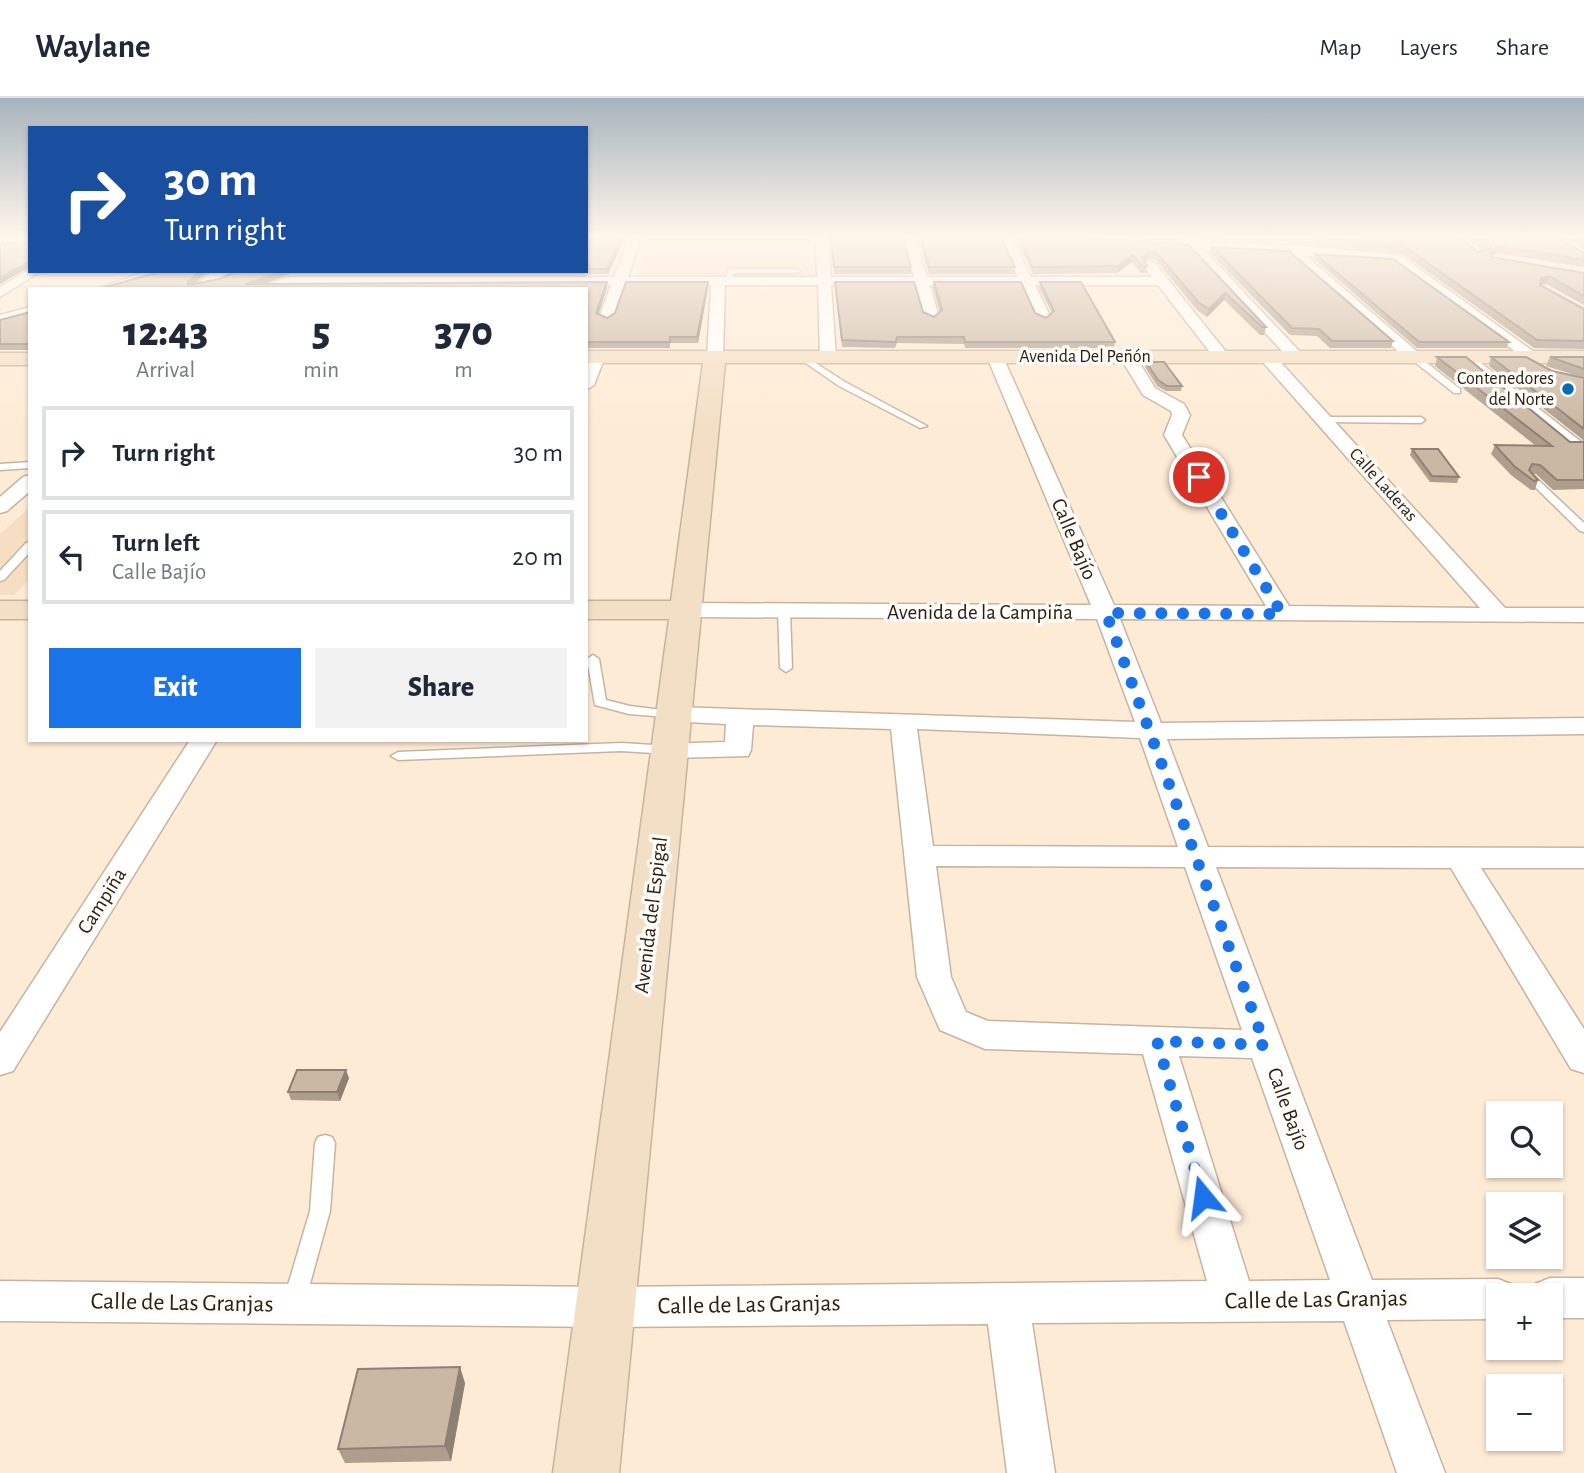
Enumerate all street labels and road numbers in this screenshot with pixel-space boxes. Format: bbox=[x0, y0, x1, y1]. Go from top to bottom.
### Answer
street label: Avenida Del Peñón bbox=[1019, 348, 1151, 366]
street label: Calle Laderas bbox=[1346, 445, 1420, 525]
street label: Calle Bajío bbox=[1048, 495, 1100, 583]
street label: Avenida de la Campiña bbox=[887, 602, 1073, 623]
street label: Avenida del Espigal bbox=[631, 835, 671, 995]
street label: Campiña bbox=[74, 864, 131, 938]
street label: Calle Bajío bbox=[1263, 1065, 1313, 1153]
street label: Calle de Las Granjas bbox=[1224, 1286, 1408, 1314]
street label: Calle de Las Granjas bbox=[90, 1289, 274, 1317]
street label: Calle de Las Granjas bbox=[657, 1291, 841, 1319]

